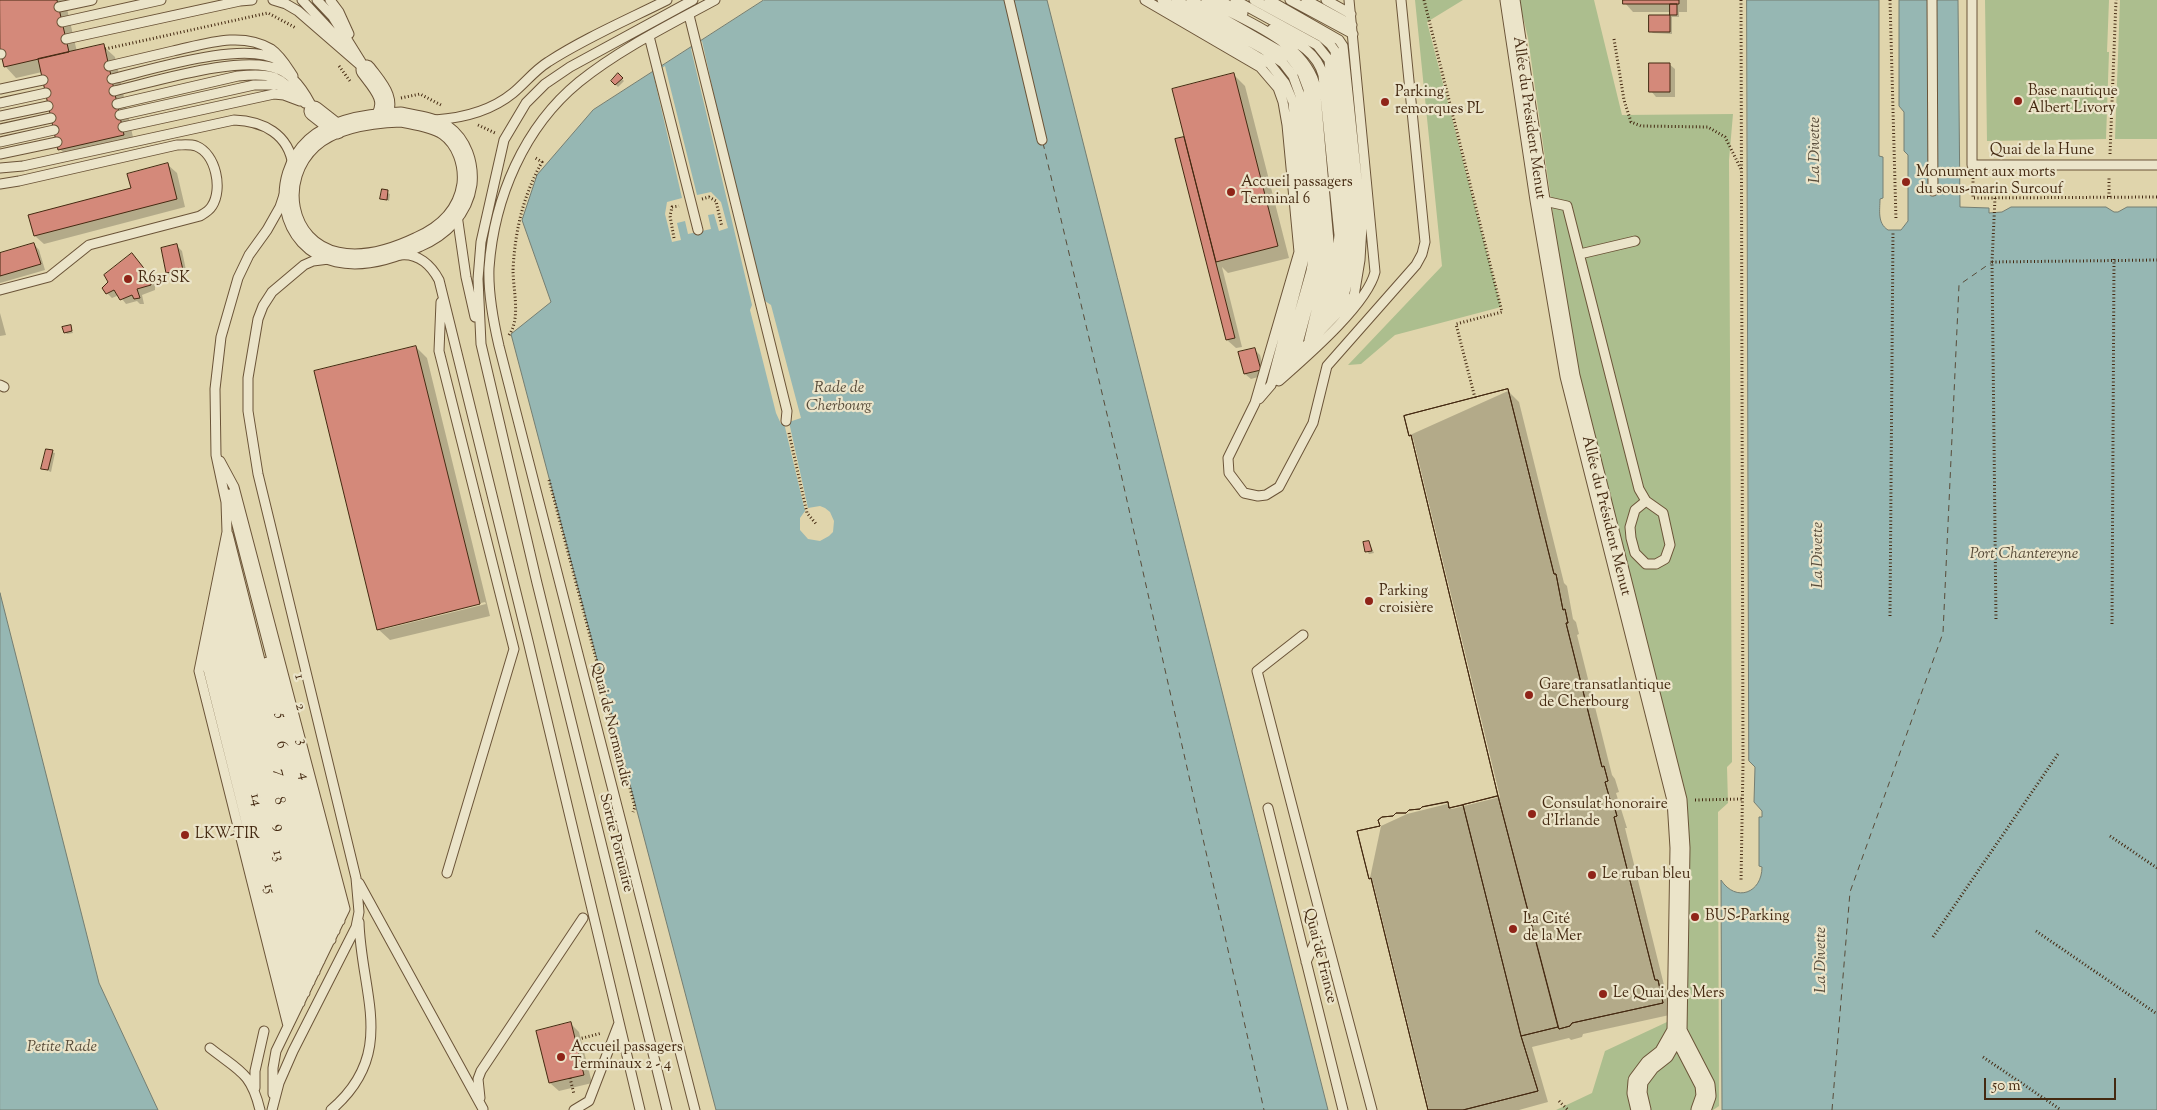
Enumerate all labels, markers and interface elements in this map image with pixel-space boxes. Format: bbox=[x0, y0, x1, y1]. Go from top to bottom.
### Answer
street label: Allée du Président Menut bbox=[1508, 36, 1548, 200]
place label: Base nautique Albert Livory bbox=[2028, 83, 2118, 118]
place label: Parking remorques PL bbox=[1395, 84, 1484, 119]
marker: Base nautique Albert Livory bbox=[2012, 95, 2024, 107]
marker: Parking remorques PL bbox=[1379, 96, 1391, 108]
water label: La Divette bbox=[1806, 117, 1826, 183]
street label: Quai de la Hune bbox=[1990, 142, 2094, 160]
place label: Monument aux morts du sous-marin Surcouf bbox=[1916, 164, 2063, 199]
place label: Accueil passagers Terminal 6 bbox=[1241, 174, 1353, 209]
marker: Monument aux morts du sous-marin Surcouf bbox=[1900, 176, 1912, 188]
marker: Accueil passagers Terminal 6 bbox=[1225, 186, 1237, 198]
place label: R631 SK bbox=[138, 270, 190, 288]
marker: R631 SK bbox=[122, 273, 134, 285]
water label: Rade de Cherbourg bbox=[806, 379, 872, 417]
street label: Allée du Président Menut bbox=[1576, 434, 1634, 598]
water label: La Divette bbox=[1809, 522, 1829, 588]
water label: Port Chantereyne bbox=[1970, 545, 2078, 565]
place label: Parking croisière bbox=[1379, 583, 1434, 618]
marker: Parking croisière bbox=[1363, 595, 1375, 607]
street label: Quai de Normandie bbox=[586, 661, 634, 789]
street label: 1 bbox=[289, 672, 307, 682]
place label: Gare transatlantique de Cherbourg bbox=[1539, 677, 1671, 712]
marker: Gare transatlantique de Cherbourg bbox=[1523, 689, 1535, 701]
street label: 2 bbox=[289, 701, 309, 713]
street label: 5 bbox=[271, 711, 289, 721]
street label: 3 bbox=[292, 737, 310, 747]
street label: 6 bbox=[270, 739, 290, 751]
street label: 7 bbox=[269, 767, 289, 779]
street label: 4 bbox=[293, 770, 313, 782]
street label: 14 bbox=[245, 792, 265, 808]
street label: Sortie Portuaire bbox=[594, 792, 636, 894]
street label: 8 bbox=[268, 795, 288, 807]
place label: Consulat honoraire d'Irlande bbox=[1542, 796, 1668, 831]
marker: Consulat honoraire d'Irlande bbox=[1526, 808, 1538, 820]
street label: 9 bbox=[268, 822, 288, 834]
place label: LKW-TIR bbox=[195, 826, 260, 844]
marker: LKW-TIR bbox=[179, 829, 191, 841]
street label: 13 bbox=[267, 848, 287, 864]
place label: Le ruban bleu bbox=[1602, 866, 1690, 884]
marker: Le ruban bleu bbox=[1586, 869, 1598, 881]
street label: 15 bbox=[258, 882, 278, 896]
street label: Quai de France bbox=[1299, 907, 1339, 1005]
place label: BUS-Parking bbox=[1705, 908, 1790, 926]
place label: La Cité de la Mer bbox=[1523, 911, 1582, 946]
marker: BUS-Parking bbox=[1689, 911, 1701, 923]
marker: La Cité de la Mer bbox=[1507, 923, 1519, 935]
water label: La Divette bbox=[1812, 927, 1832, 993]
place label: Le Quai des Mers bbox=[1613, 985, 1724, 1003]
marker: Le Quai des Mers bbox=[1597, 988, 1609, 1000]
water label: Petite Rade bbox=[27, 1038, 97, 1058]
place label: Accueil passagers Terminaux 2 - 4 bbox=[571, 1039, 683, 1074]
marker: Accueil passagers Terminaux 2 - 4 bbox=[555, 1051, 567, 1063]
scale bar bbox=[1987, 1068, 2120, 1100]
text: 50 m bbox=[1992, 1076, 2021, 1097]

